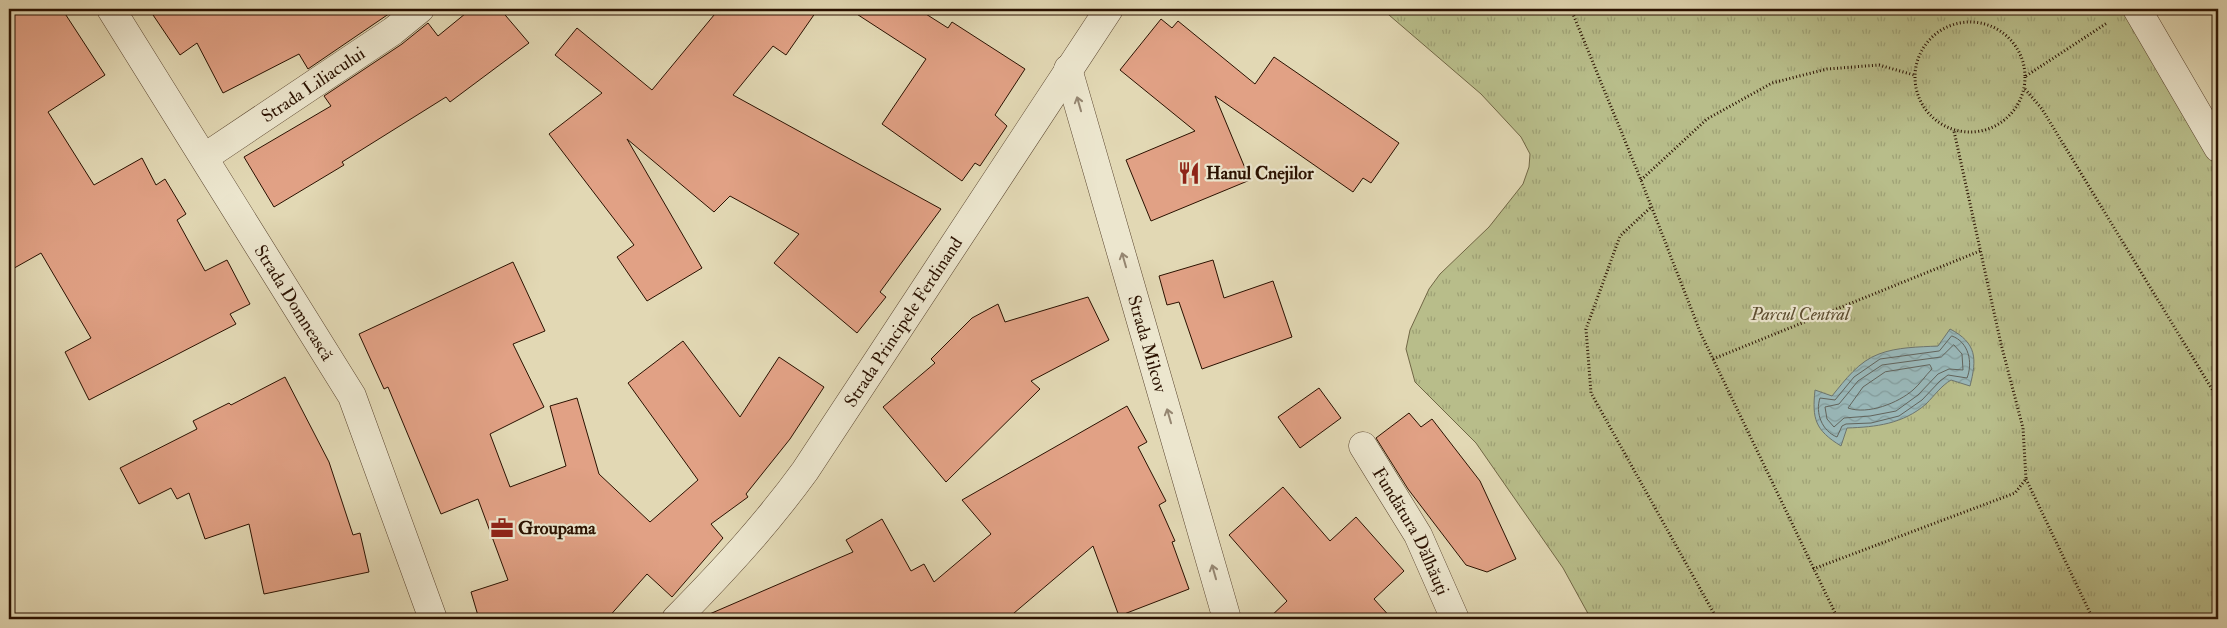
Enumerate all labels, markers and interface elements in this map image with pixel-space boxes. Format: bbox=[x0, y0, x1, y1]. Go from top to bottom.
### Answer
street label: Strada Liliacului bbox=[257, 42, 370, 128]
one-way arrow bbox=[1073, 96, 1083, 112]
restaurant icon: Hanul Cnejilor bbox=[1176, 160, 1202, 186]
place label: Hanul Cnejilor bbox=[1206, 162, 1314, 185]
street label: Strada Principele Ferdinand bbox=[839, 233, 968, 412]
street label: Strada Domnească bbox=[249, 241, 339, 366]
one-way arrow bbox=[1118, 253, 1128, 269]
street label: Strada Milcov bbox=[1122, 293, 1172, 395]
park label: Parcul Central bbox=[1750, 303, 1851, 326]
one-way arrow bbox=[1163, 409, 1173, 425]
street label: Fundătura Dălhăuți bbox=[1367, 463, 1454, 599]
office icon: Groupama bbox=[489, 515, 515, 541]
place label: Groupama bbox=[518, 517, 596, 540]
one-way arrow bbox=[1208, 565, 1218, 581]

